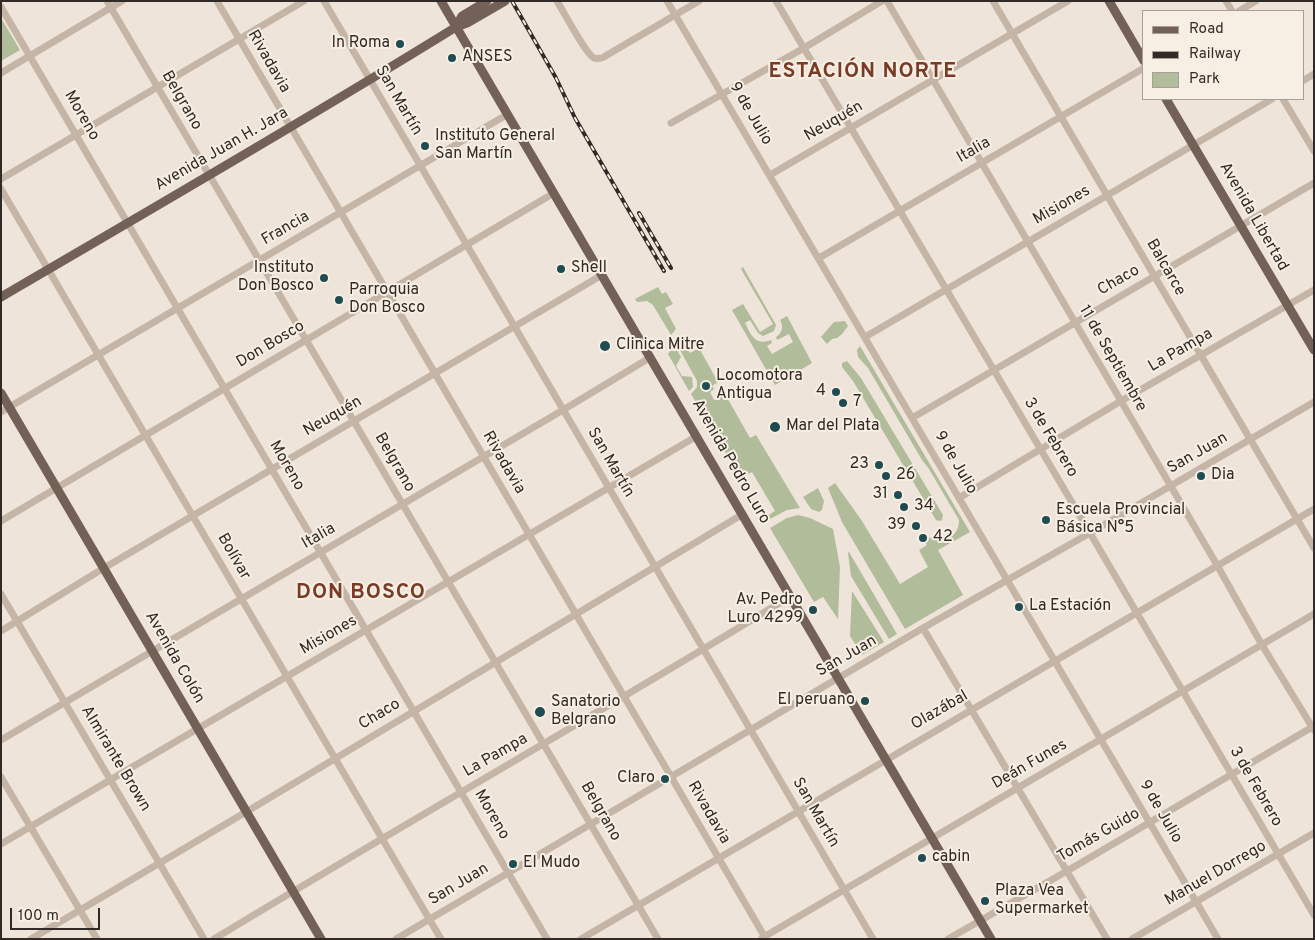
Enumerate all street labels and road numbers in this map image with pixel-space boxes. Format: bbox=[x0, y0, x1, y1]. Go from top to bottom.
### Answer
street label: Rivadavia bbox=[242, 27, 294, 97]
street label: San Martín bbox=[370, 63, 426, 139]
street label: Belgrano bbox=[156, 68, 206, 134]
street label: 9 de Julio bbox=[724, 79, 776, 149]
street label: Moreno bbox=[59, 88, 103, 144]
street label: Neuquén bbox=[801, 98, 867, 146]
street label: Avenida Juan H. Jara bbox=[152, 104, 292, 196]
street label: Italia bbox=[954, 134, 994, 168]
street label: Avenida Libertad bbox=[1214, 159, 1292, 275]
street label: Misiones bbox=[1030, 182, 1094, 230]
street label: Francia bbox=[259, 208, 313, 250]
street label: Balcarce bbox=[1141, 236, 1189, 300]
street label: Chaco bbox=[1095, 261, 1143, 301]
street label: 11 de Septiembre bbox=[1074, 302, 1150, 416]
street label: Don Bosco bbox=[233, 317, 309, 373]
street label: La Pampa bbox=[1145, 325, 1217, 377]
street label: Neuquén bbox=[300, 393, 366, 441]
street label: 3 de Febrero bbox=[1019, 395, 1081, 481]
street label: Avenida Pedro Luro bbox=[687, 396, 773, 528]
street label: San Martín bbox=[582, 425, 638, 501]
street label: Rivadavia bbox=[477, 428, 529, 498]
street label: 9 de Julio bbox=[929, 428, 981, 498]
street label: San Juan bbox=[1164, 429, 1232, 479]
street label: Belgrano bbox=[369, 430, 419, 496]
street label: Moreno bbox=[264, 438, 308, 494]
street label: Italia bbox=[299, 520, 339, 554]
street label: Bolívar bbox=[212, 530, 254, 584]
street label: Avenida Colón bbox=[140, 609, 208, 707]
street label: Misiones bbox=[297, 612, 361, 660]
street label: San Juan bbox=[813, 632, 881, 682]
street label: Olazábal bbox=[908, 687, 972, 735]
street label: Chaco bbox=[356, 695, 404, 735]
street label: Almirante Brown bbox=[76, 703, 154, 815]
street label: La Pampa bbox=[460, 730, 532, 782]
street label: Deán Funes bbox=[989, 736, 1071, 794]
street label: 3 de Febrero bbox=[1224, 744, 1286, 830]
street label: San Martín bbox=[787, 775, 843, 851]
street label: 9 de Julio bbox=[1134, 777, 1186, 847]
street label: Rivadavia bbox=[682, 778, 734, 848]
street label: Belgrano bbox=[575, 779, 625, 845]
street label: Moreno bbox=[469, 787, 513, 843]
street label: Tomás Guido bbox=[1054, 805, 1144, 867]
street label: Manuel Dorrego bbox=[1162, 837, 1270, 911]
street label: San Juan bbox=[426, 860, 492, 910]

